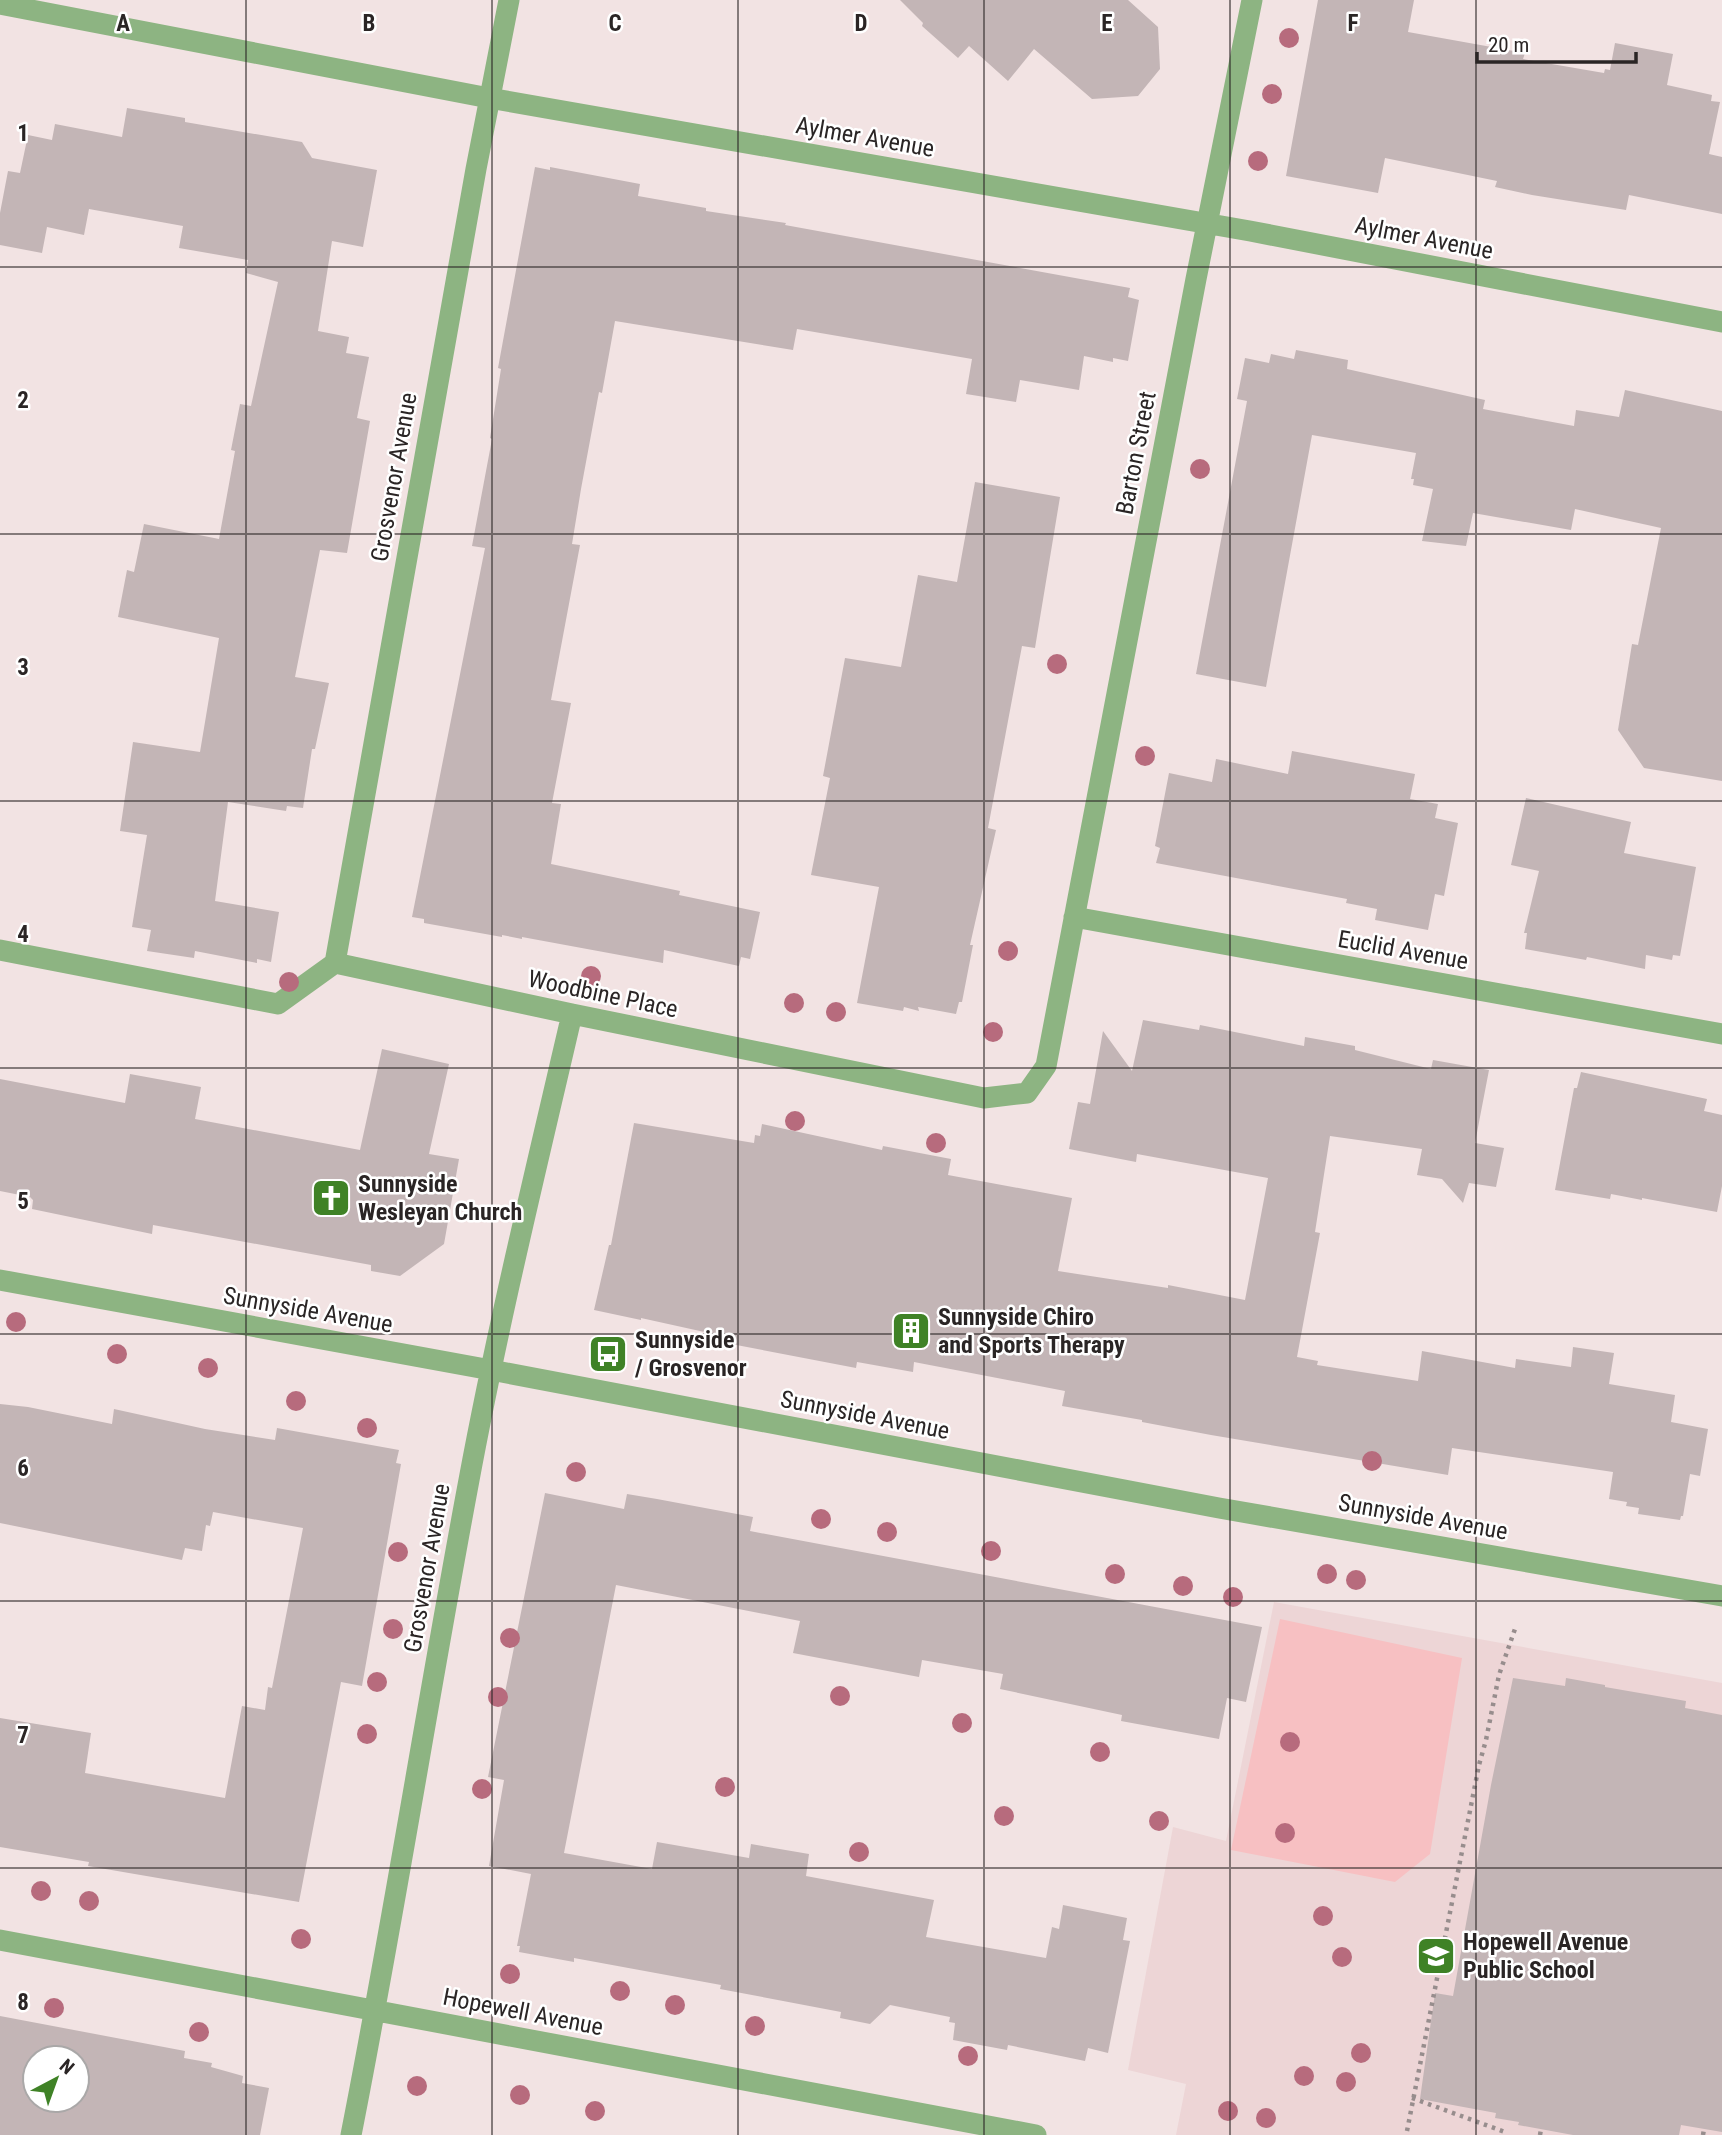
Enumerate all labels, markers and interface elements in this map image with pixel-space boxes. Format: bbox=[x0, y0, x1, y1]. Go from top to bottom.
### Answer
text: A bbox=[116, 10, 130, 37]
text: B bbox=[363, 10, 375, 37]
text: C bbox=[608, 10, 622, 37]
text: D bbox=[855, 10, 868, 37]
text: E bbox=[1101, 10, 1113, 37]
text: F bbox=[1348, 10, 1359, 37]
scale bar bbox=[1477, 21, 1636, 65]
text: 20 m bbox=[1488, 33, 1529, 57]
street label: Aylmer Avenue bbox=[794, 111, 936, 163]
text: 1 bbox=[17, 120, 29, 147]
street label: Aylmer Avenue bbox=[1353, 211, 1495, 265]
text: 2 bbox=[17, 387, 29, 414]
street label: Barton Street bbox=[1110, 389, 1162, 517]
street label: Grosvenor Avenue bbox=[365, 390, 423, 564]
text: 3 bbox=[17, 654, 29, 681]
text: 4 bbox=[17, 921, 29, 948]
street label: Euclid Avenue bbox=[1336, 925, 1470, 975]
street label: Woodbine Place bbox=[526, 964, 680, 1024]
place label: Sunnyside Wesleyan Church bbox=[358, 1170, 522, 1226]
church icon: Sunnyside Wesleyan Church bbox=[310, 1177, 352, 1219]
text: 5 bbox=[17, 1188, 29, 1215]
street label: Sunnyside Avenue bbox=[221, 1281, 395, 1339]
place label: Sunnyside Chiro and Sports Therapy bbox=[938, 1303, 1125, 1359]
building icon: Sunnyside Chiro and Sports Therapy bbox=[890, 1310, 932, 1352]
place label: Sunnyside / Grosvenor bbox=[634, 1326, 747, 1382]
bus stop icon: Sunnyside / Grosvenor bbox=[587, 1333, 629, 1375]
street label: Sunnyside Avenue bbox=[778, 1385, 952, 1445]
text: 6 bbox=[17, 1455, 29, 1482]
street label: Grosvenor Avenue bbox=[398, 1481, 456, 1655]
street label: Sunnyside Avenue bbox=[1336, 1488, 1510, 1546]
text: 7 bbox=[17, 1722, 29, 1749]
place label: Hopewell Avenue Public School bbox=[1463, 1928, 1628, 1984]
school or university icon: Hopewell Avenue Public School bbox=[1415, 1935, 1457, 1977]
street label: Hopewell Avenue bbox=[441, 1983, 605, 2041]
text: 8 bbox=[17, 1989, 29, 2016]
north arrow bbox=[21, 2044, 91, 2114]
text: N bbox=[55, 2054, 79, 2079]

